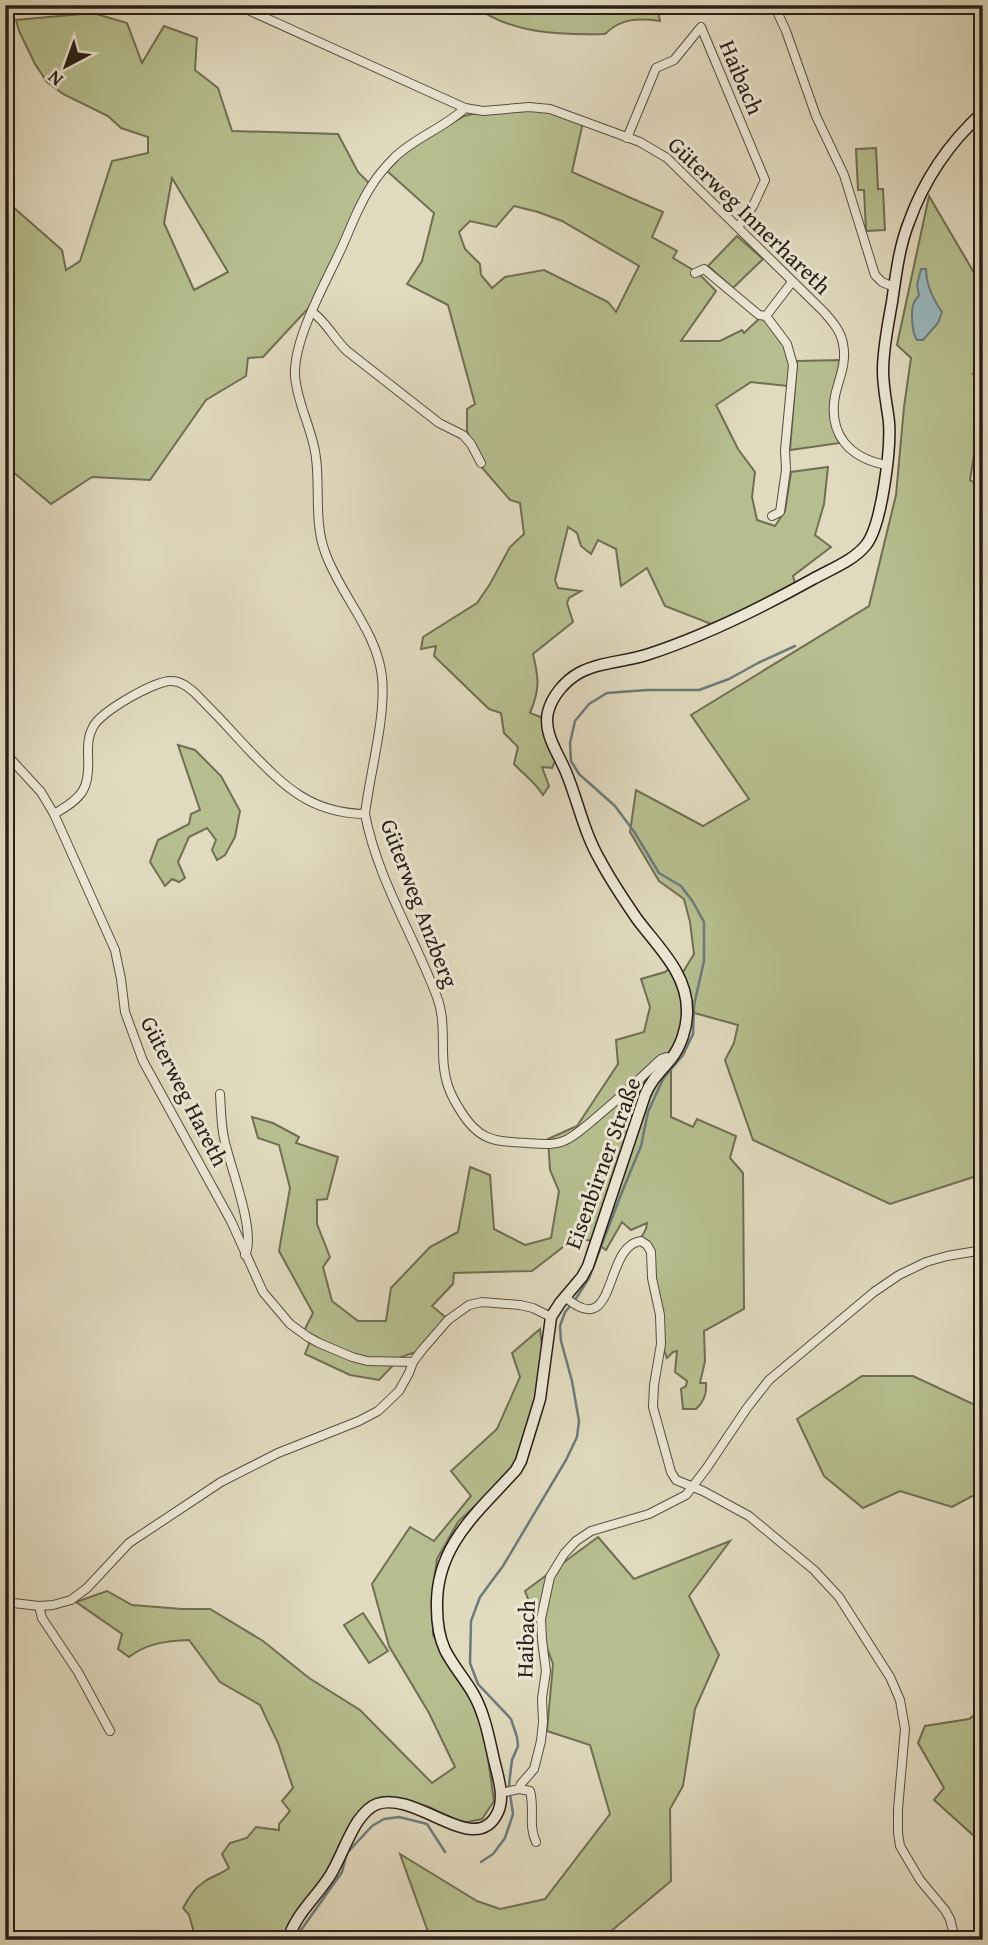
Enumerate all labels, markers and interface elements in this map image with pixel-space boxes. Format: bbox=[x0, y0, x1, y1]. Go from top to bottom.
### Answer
north arrow bbox=[32, 32, 102, 102]
street label: Haibach bbox=[712, 35, 772, 119]
text: N bbox=[41, 64, 69, 94]
street label: Güterweg Innerhareth bbox=[661, 128, 839, 302]
street label: Güterweg Anzberg bbox=[373, 814, 468, 993]
street label: Güterweg Hareth bbox=[133, 1010, 237, 1172]
street label: Eisenbirner Straße bbox=[556, 1072, 648, 1254]
street label: Haibach bbox=[507, 1599, 543, 1679]

